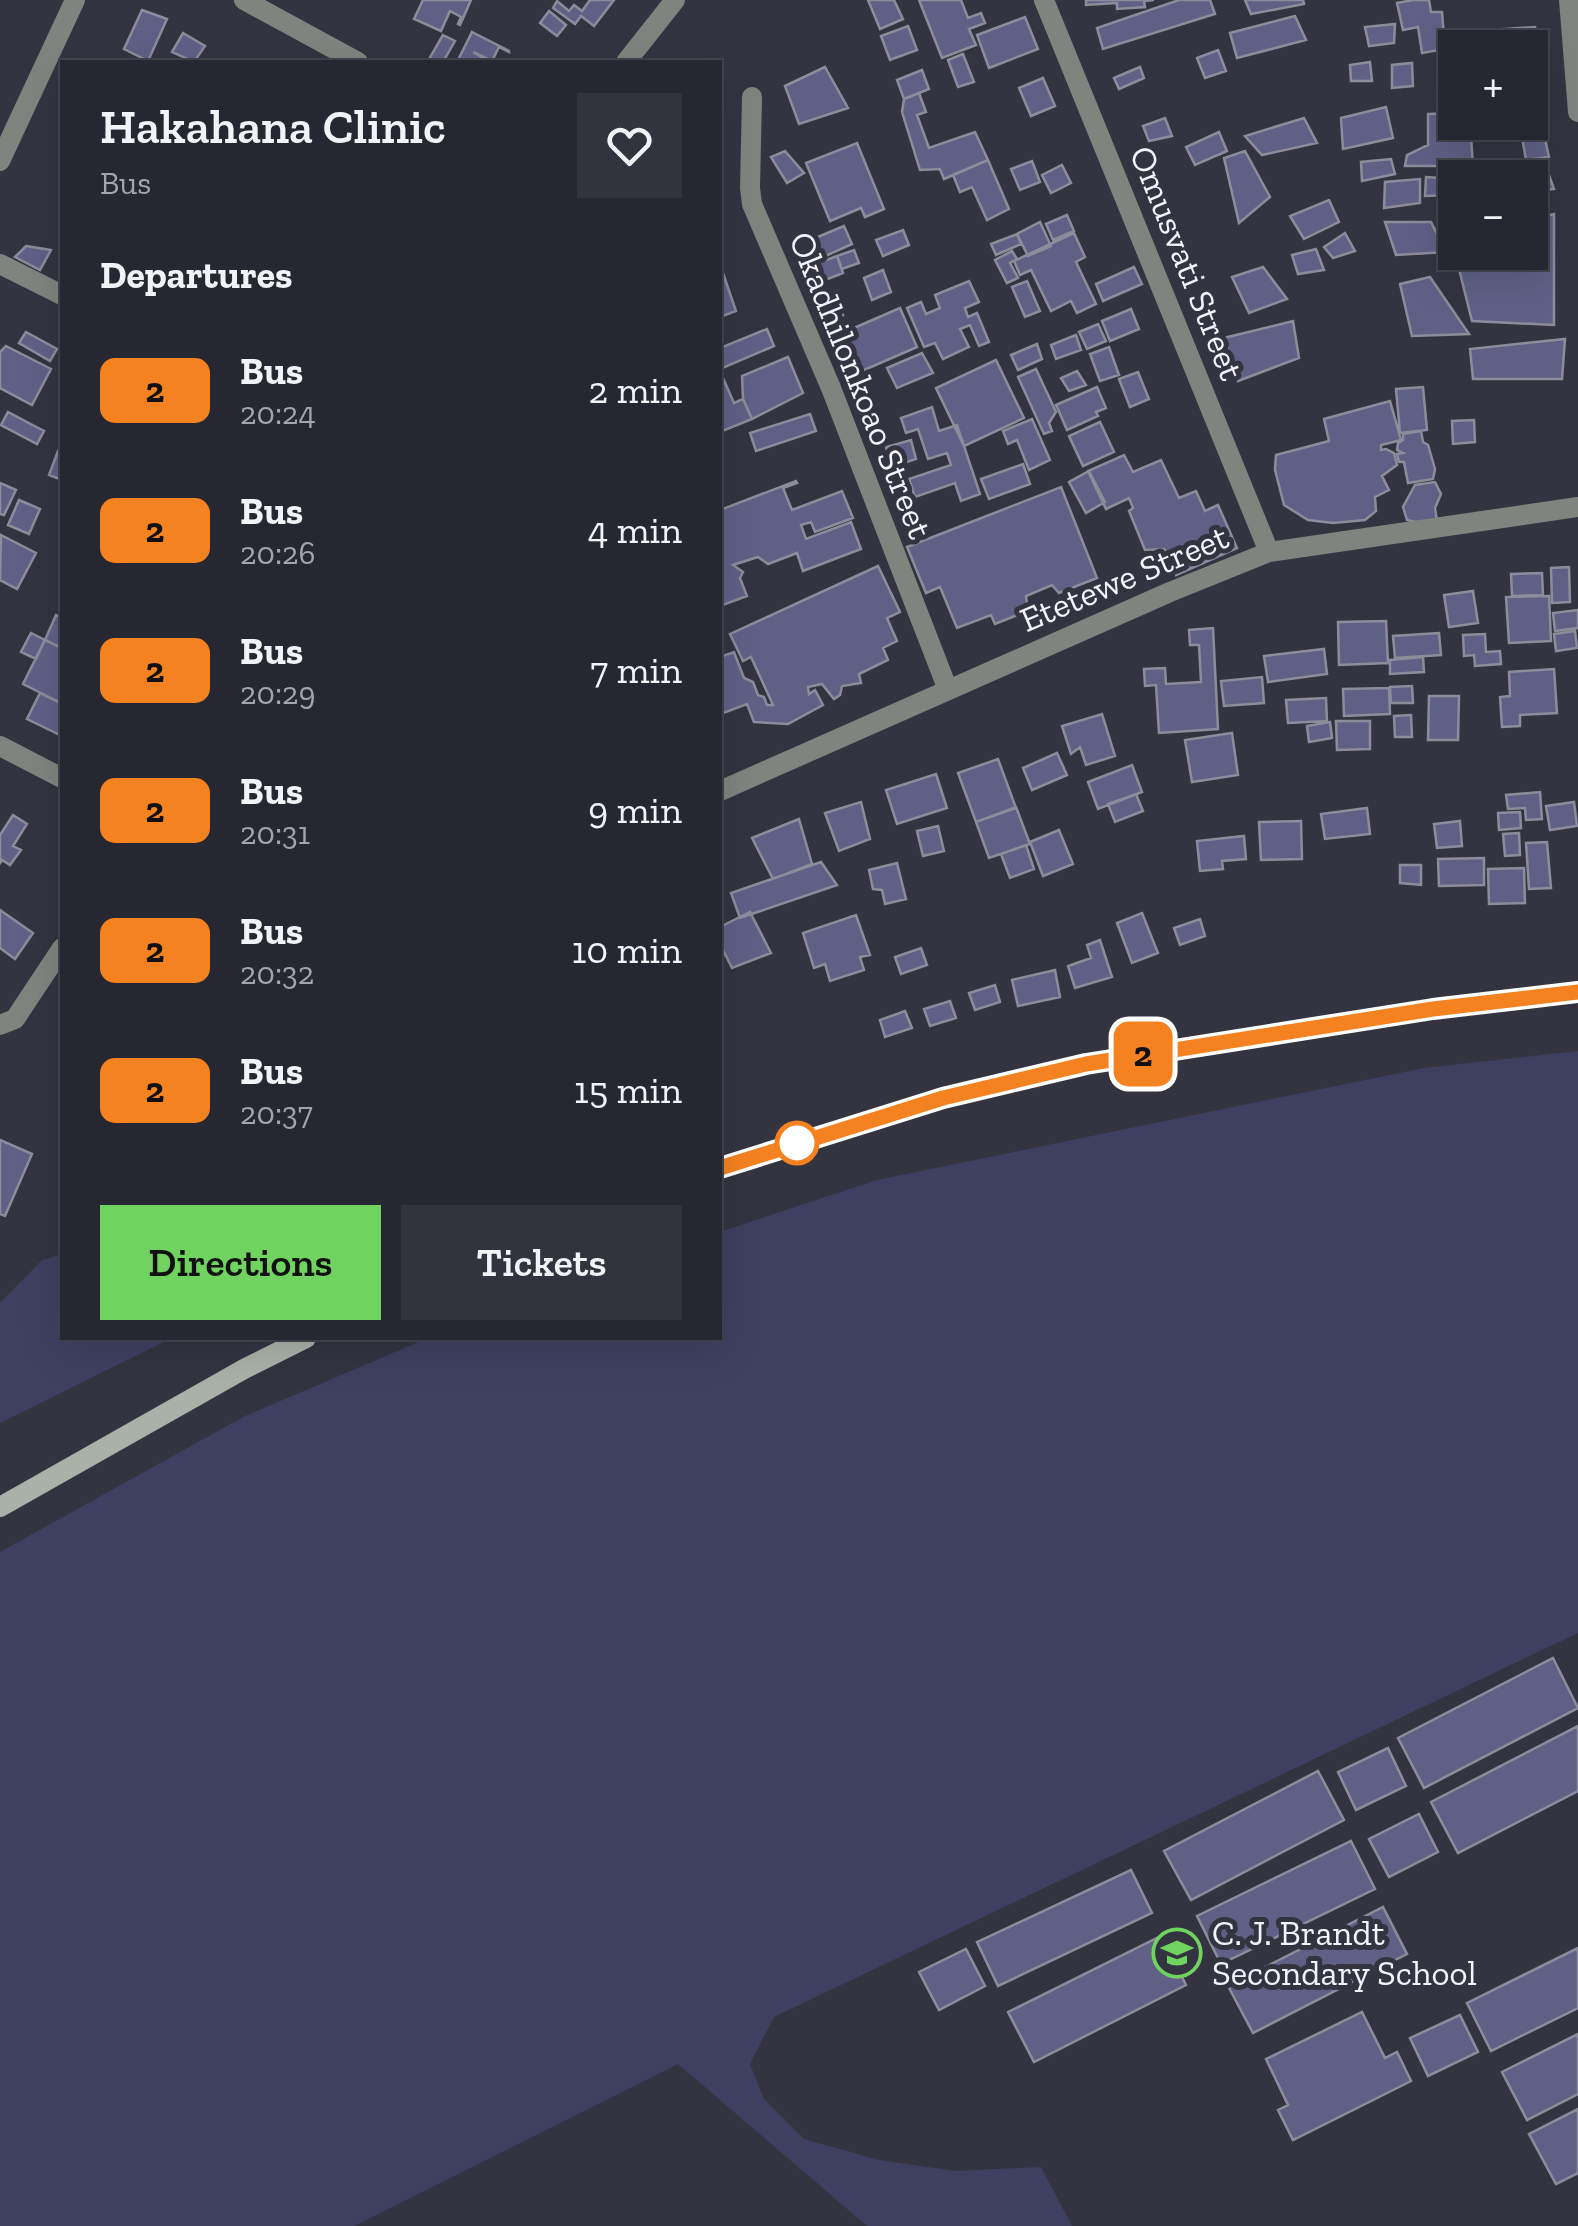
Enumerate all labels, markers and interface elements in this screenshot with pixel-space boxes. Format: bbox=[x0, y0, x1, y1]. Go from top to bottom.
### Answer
map controls bbox=[1438, 30, 1548, 270]
button: + bbox=[1438, 30, 1548, 140]
button: heart bbox=[577, 93, 682, 198]
text: Hakahana Clinic bbox=[100, 98, 446, 155]
street label: Omusvati Street bbox=[1121, 140, 1253, 386]
button: − bbox=[1438, 160, 1548, 270]
text: Bus bbox=[100, 164, 151, 202]
street label: Okadhilonkoao Street bbox=[780, 226, 942, 544]
text: Departures bbox=[100, 252, 292, 298]
text: Bus bbox=[240, 348, 303, 394]
text: 2 min bbox=[589, 367, 682, 413]
text: 2 bbox=[146, 369, 164, 411]
text: 20:24 bbox=[240, 394, 316, 432]
text: Bus bbox=[240, 488, 303, 534]
text: 4 min bbox=[588, 507, 682, 553]
text: 2 bbox=[146, 509, 164, 551]
street label: Etetewe Street bbox=[1014, 515, 1234, 641]
text: 20:26 bbox=[240, 534, 316, 572]
text: Bus bbox=[240, 628, 303, 674]
text: 7 min bbox=[590, 647, 682, 693]
text: 2 bbox=[146, 649, 164, 691]
text: 20:29 bbox=[240, 674, 316, 712]
text: Bus bbox=[240, 768, 303, 814]
text: 9 min bbox=[588, 787, 682, 833]
text: 2 bbox=[146, 789, 164, 831]
text: 20:31 bbox=[240, 814, 310, 852]
text: Bus bbox=[240, 908, 303, 954]
text: 10 min bbox=[572, 927, 682, 973]
text: 2 bbox=[146, 929, 164, 971]
text: 20:32 bbox=[240, 954, 314, 992]
line badge: 2 bbox=[1110, 1022, 1176, 1086]
text: 2 bbox=[1134, 1033, 1152, 1075]
text: Bus bbox=[240, 1048, 303, 1094]
text: 15 min bbox=[574, 1067, 682, 1113]
text: 2 bbox=[146, 1069, 164, 1111]
text: 20:37 bbox=[240, 1094, 313, 1132]
unlabelled marker bbox=[776, 1122, 818, 1164]
button: Directions bbox=[100, 1205, 381, 1320]
button: Tickets bbox=[401, 1205, 682, 1320]
place label: C. J. Brandt Secondary School bbox=[1212, 1912, 1477, 1994]
school or university icon: C. J. Brandt Secondary School bbox=[1151, 1927, 1203, 1979]

